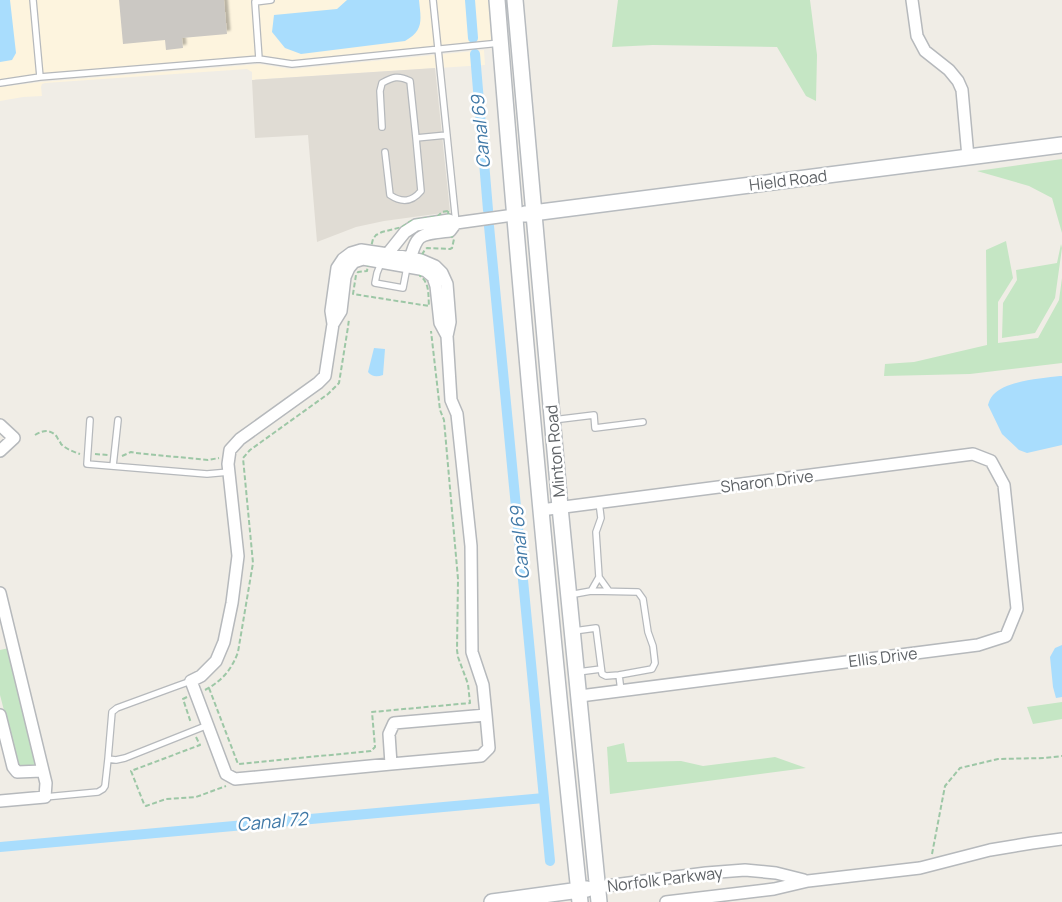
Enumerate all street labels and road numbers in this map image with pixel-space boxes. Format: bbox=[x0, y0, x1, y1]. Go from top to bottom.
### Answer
street label: Hield Road bbox=[748, 164, 828, 196]
street label: Minton Road bbox=[540, 404, 570, 498]
street label: Sharon Drive bbox=[719, 464, 815, 498]
street label: Ellis Drive bbox=[847, 642, 919, 672]
street label: Norfolk Parkway bbox=[606, 861, 725, 897]

